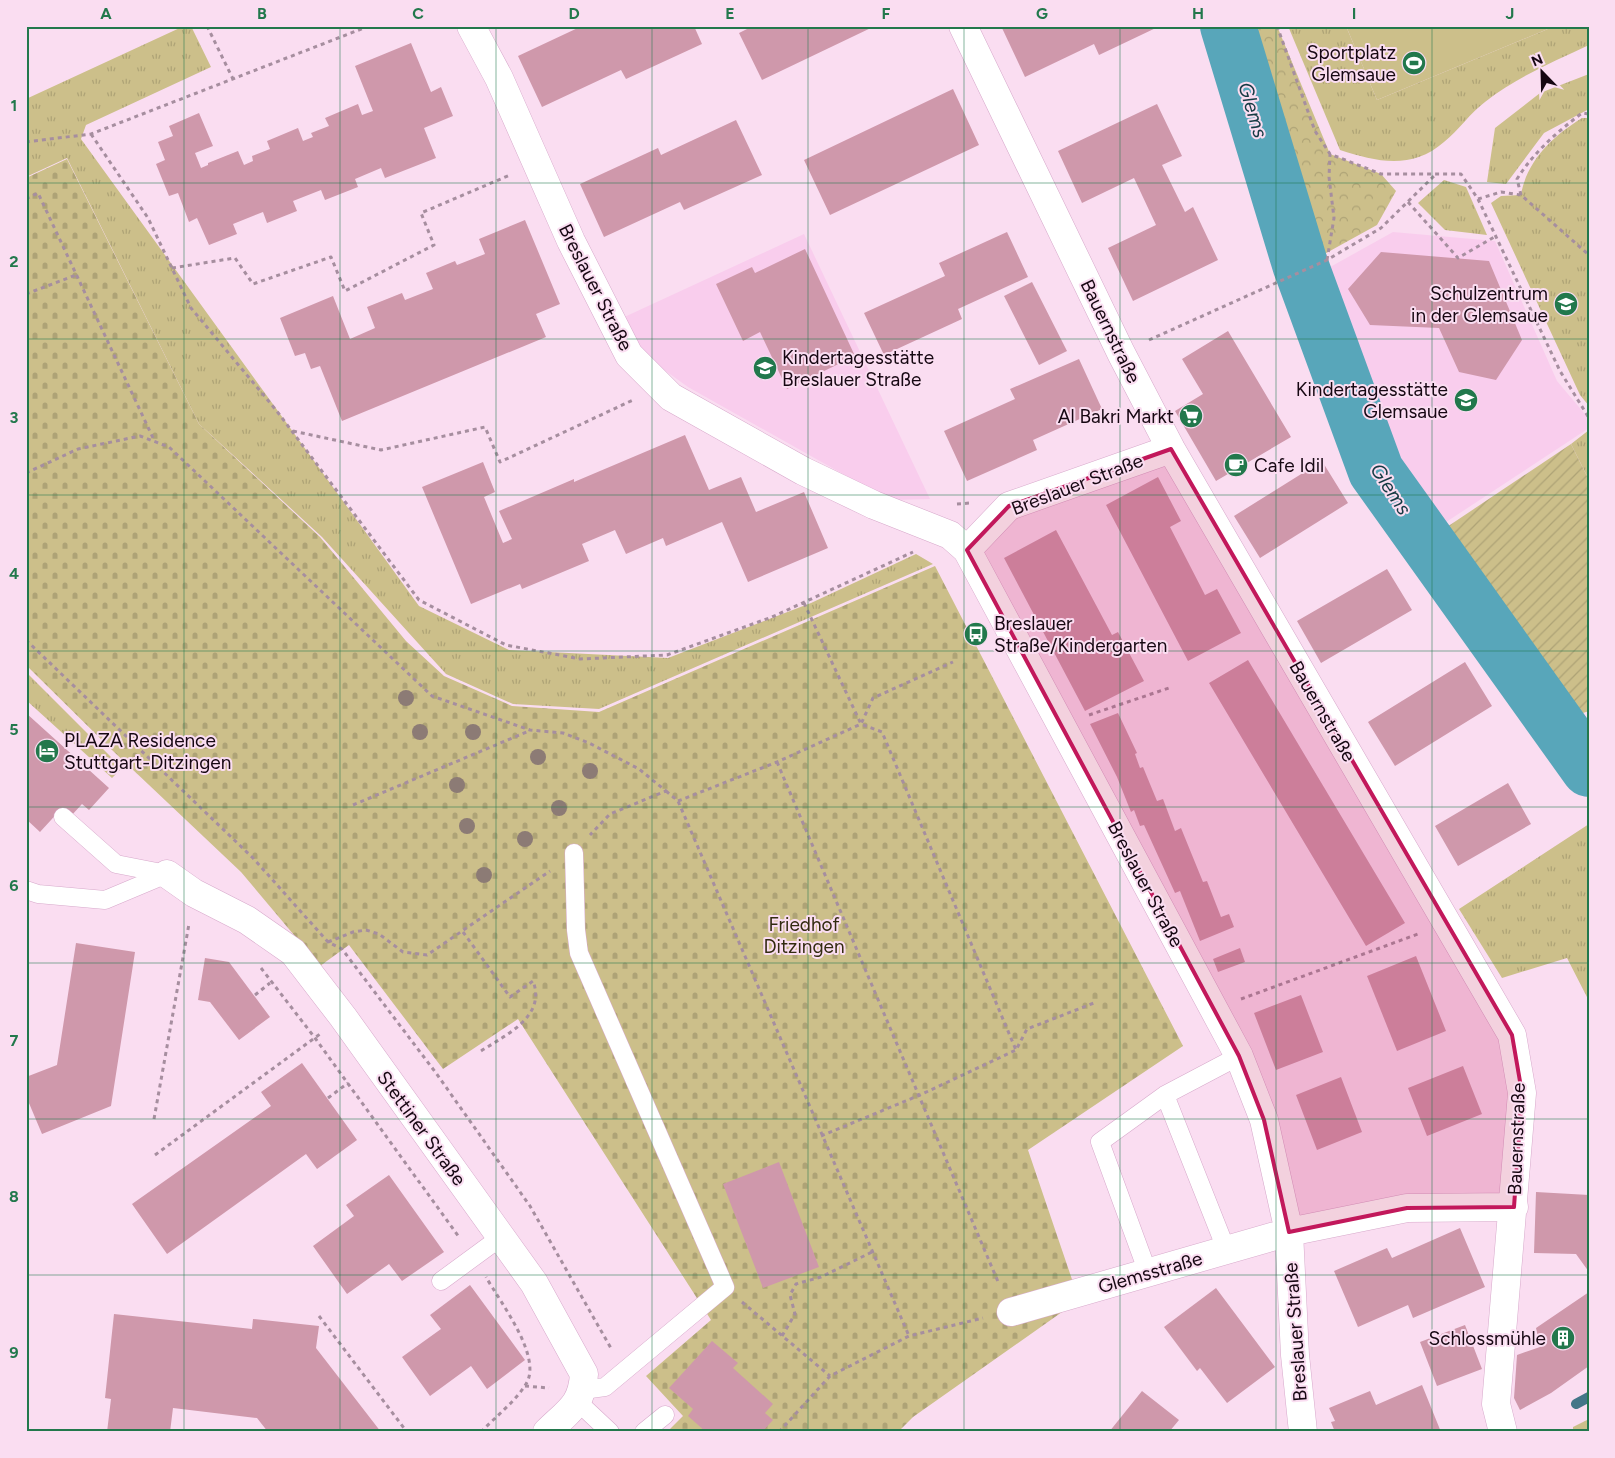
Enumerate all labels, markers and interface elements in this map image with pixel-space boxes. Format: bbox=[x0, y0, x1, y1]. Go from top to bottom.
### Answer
text: A bbox=[100, 4, 112, 23]
text: B bbox=[257, 4, 267, 23]
text: C bbox=[412, 4, 424, 23]
text: D bbox=[568, 4, 580, 23]
text: E bbox=[725, 4, 735, 23]
text: F bbox=[882, 4, 891, 23]
text: G bbox=[1036, 4, 1048, 23]
text: H bbox=[1192, 4, 1204, 23]
text: I bbox=[1352, 4, 1356, 23]
text: J bbox=[1506, 4, 1514, 23]
place label: Sportplatz Glemsaue bbox=[1307, 41, 1396, 86]
north arrow bbox=[1518, 48, 1568, 98]
sports icon: Sportplatz Glemsaue bbox=[1401, 50, 1427, 76]
text: N bbox=[1529, 51, 1545, 70]
water label: Glems bbox=[1233, 79, 1273, 141]
text: 1 bbox=[11, 96, 17, 115]
street label: Breslauer Straße bbox=[554, 220, 637, 354]
text: 2 bbox=[9, 252, 19, 271]
street label: Bauernstraße bbox=[1076, 276, 1146, 387]
place label: Schulzentrum in der Glemsaue bbox=[1411, 282, 1548, 327]
school or university icon: Schulzentrum in der Glemsaue bbox=[1553, 291, 1579, 317]
place label: Kindertagesstätte Breslauer Straße bbox=[782, 346, 934, 391]
school or university icon: Kindertagesstätte Breslauer Straße bbox=[752, 355, 778, 381]
place label: Kindertagesstätte Glemsaue bbox=[1296, 378, 1448, 423]
school or university icon: Kindertagesstätte Glemsaue bbox=[1453, 387, 1479, 413]
supermarket icon: Al Bakri Markt bbox=[1178, 403, 1204, 429]
place label: Al Bakri Markt bbox=[1058, 405, 1174, 428]
text: 3 bbox=[10, 408, 19, 427]
street label: Breslauer Straße bbox=[1008, 449, 1146, 520]
cafe icon: Cafe Idil bbox=[1223, 452, 1249, 478]
place label: Cafe Idil bbox=[1254, 454, 1324, 477]
water label: Glems bbox=[1365, 459, 1417, 520]
text: 4 bbox=[9, 564, 19, 583]
place label: Breslauer Straße/Kindergarten bbox=[994, 612, 1167, 657]
bus stop icon: Breslauer Straße/Kindergarten bbox=[963, 621, 989, 647]
street label: Bauernstraße bbox=[1284, 657, 1361, 766]
text: 5 bbox=[9, 720, 19, 739]
place label: PLAZA Residence Stuttgart-Ditzingen bbox=[64, 729, 231, 774]
hotel icon: PLAZA Residence Stuttgart-Ditzingen bbox=[34, 738, 60, 764]
street label: Breslauer Straße bbox=[1103, 817, 1188, 951]
text: 6 bbox=[9, 876, 19, 895]
park label: Friedhof Ditzingen bbox=[763, 913, 845, 958]
text: 7 bbox=[10, 1031, 19, 1050]
street label: Stettiner Straße bbox=[372, 1066, 471, 1190]
street label: Bauernstraße bbox=[1503, 1082, 1530, 1196]
text: 8 bbox=[9, 1187, 19, 1206]
street label: Glemsstraße bbox=[1095, 1247, 1205, 1298]
street label: Breslauer Straße bbox=[1279, 1262, 1312, 1402]
building icon: Schlossmühle bbox=[1550, 1325, 1576, 1351]
place label: Schlossmühle bbox=[1429, 1327, 1546, 1350]
text: 9 bbox=[9, 1343, 19, 1362]

